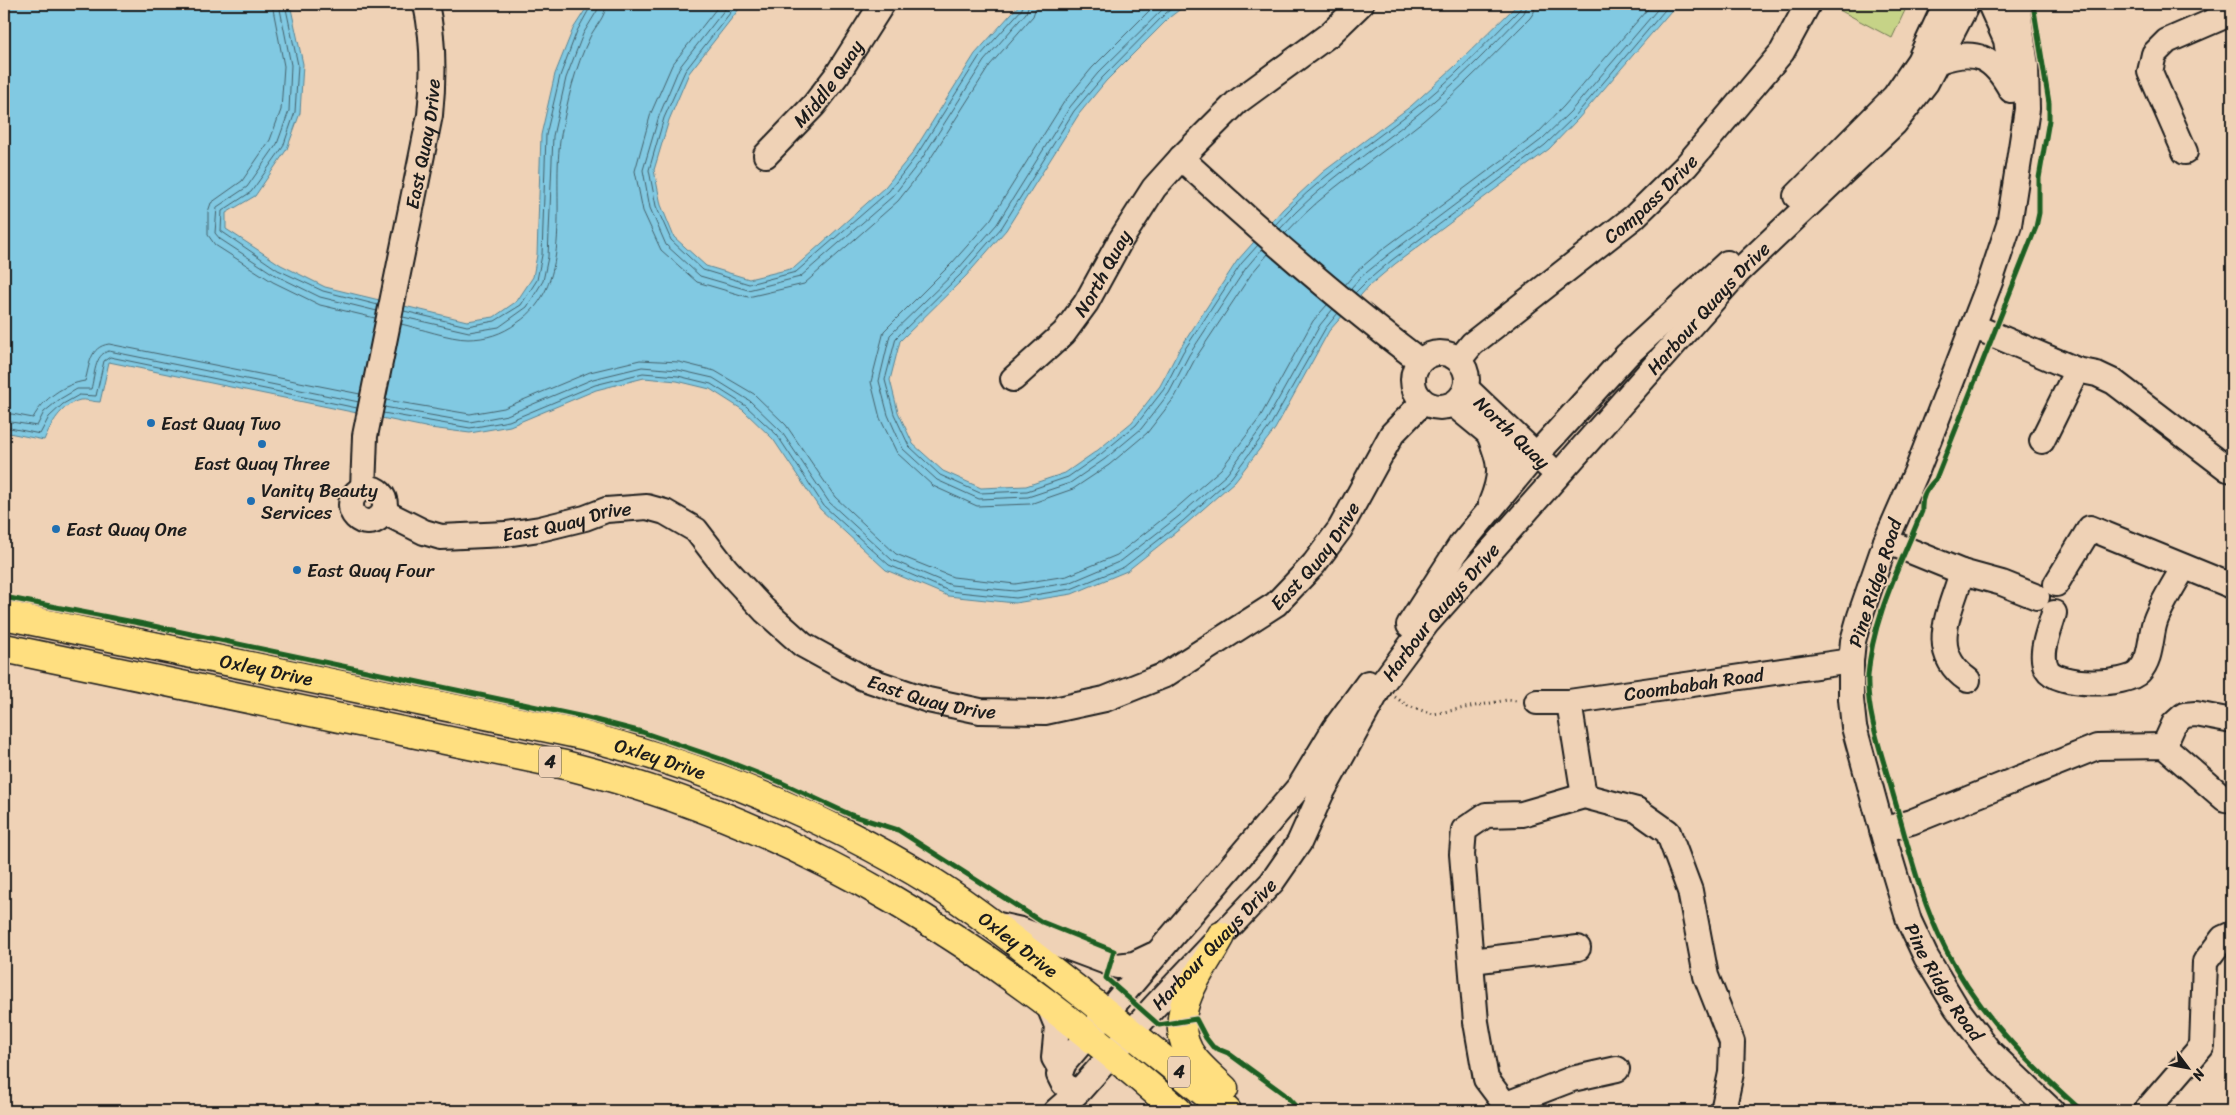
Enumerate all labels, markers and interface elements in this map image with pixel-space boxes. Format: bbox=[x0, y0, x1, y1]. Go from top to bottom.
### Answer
street label: Middle Quay bbox=[784, 33, 872, 135]
street label: East Quay Drive bbox=[395, 78, 449, 212]
street label: Compass Drive bbox=[1596, 146, 1706, 252]
street label: North Quay bbox=[1065, 222, 1140, 324]
street label: Harbour Quays Drive bbox=[1638, 233, 1778, 382]
street label: North Quay bbox=[1466, 387, 1559, 477]
place label: East Quay Two bbox=[161, 407, 281, 440]
marker: East Quay Two bbox=[145, 417, 157, 429]
marker: East Quay Three bbox=[256, 438, 268, 450]
place label: East Quay Three bbox=[194, 447, 330, 480]
place label: Vanity Beauty Services bbox=[261, 474, 378, 529]
street label: East Quay Drive bbox=[500, 492, 633, 551]
marker: Vanity Beauty Services bbox=[245, 495, 257, 507]
street label: East Quay Drive bbox=[1261, 495, 1369, 618]
place label: East Quay One bbox=[66, 513, 187, 546]
street label: Pine Ridge Road bbox=[1839, 513, 1912, 652]
marker: East Quay One bbox=[50, 523, 62, 535]
street label: Harbour Quays Drive bbox=[1373, 535, 1508, 688]
place label: East Quay Four bbox=[307, 554, 435, 587]
marker: East Quay Four bbox=[291, 564, 303, 576]
street label: Oxley Drive bbox=[217, 644, 316, 695]
street label: Coombabah Road bbox=[1622, 657, 1767, 710]
street label: East Quay Drive bbox=[863, 664, 996, 728]
street label: Oxley Drive bbox=[611, 728, 711, 789]
road number: 4 bbox=[539, 746, 561, 778]
street label: Harbour Quays Drive bbox=[1143, 870, 1285, 1018]
street label: Oxley Drive bbox=[971, 902, 1066, 986]
street label: Pine Ridge Road bbox=[1896, 917, 1994, 1050]
north arrow bbox=[2164, 1042, 2214, 1092]
road number: 4 bbox=[1168, 1056, 1190, 1088]
text: N bbox=[2185, 1063, 2212, 1086]

